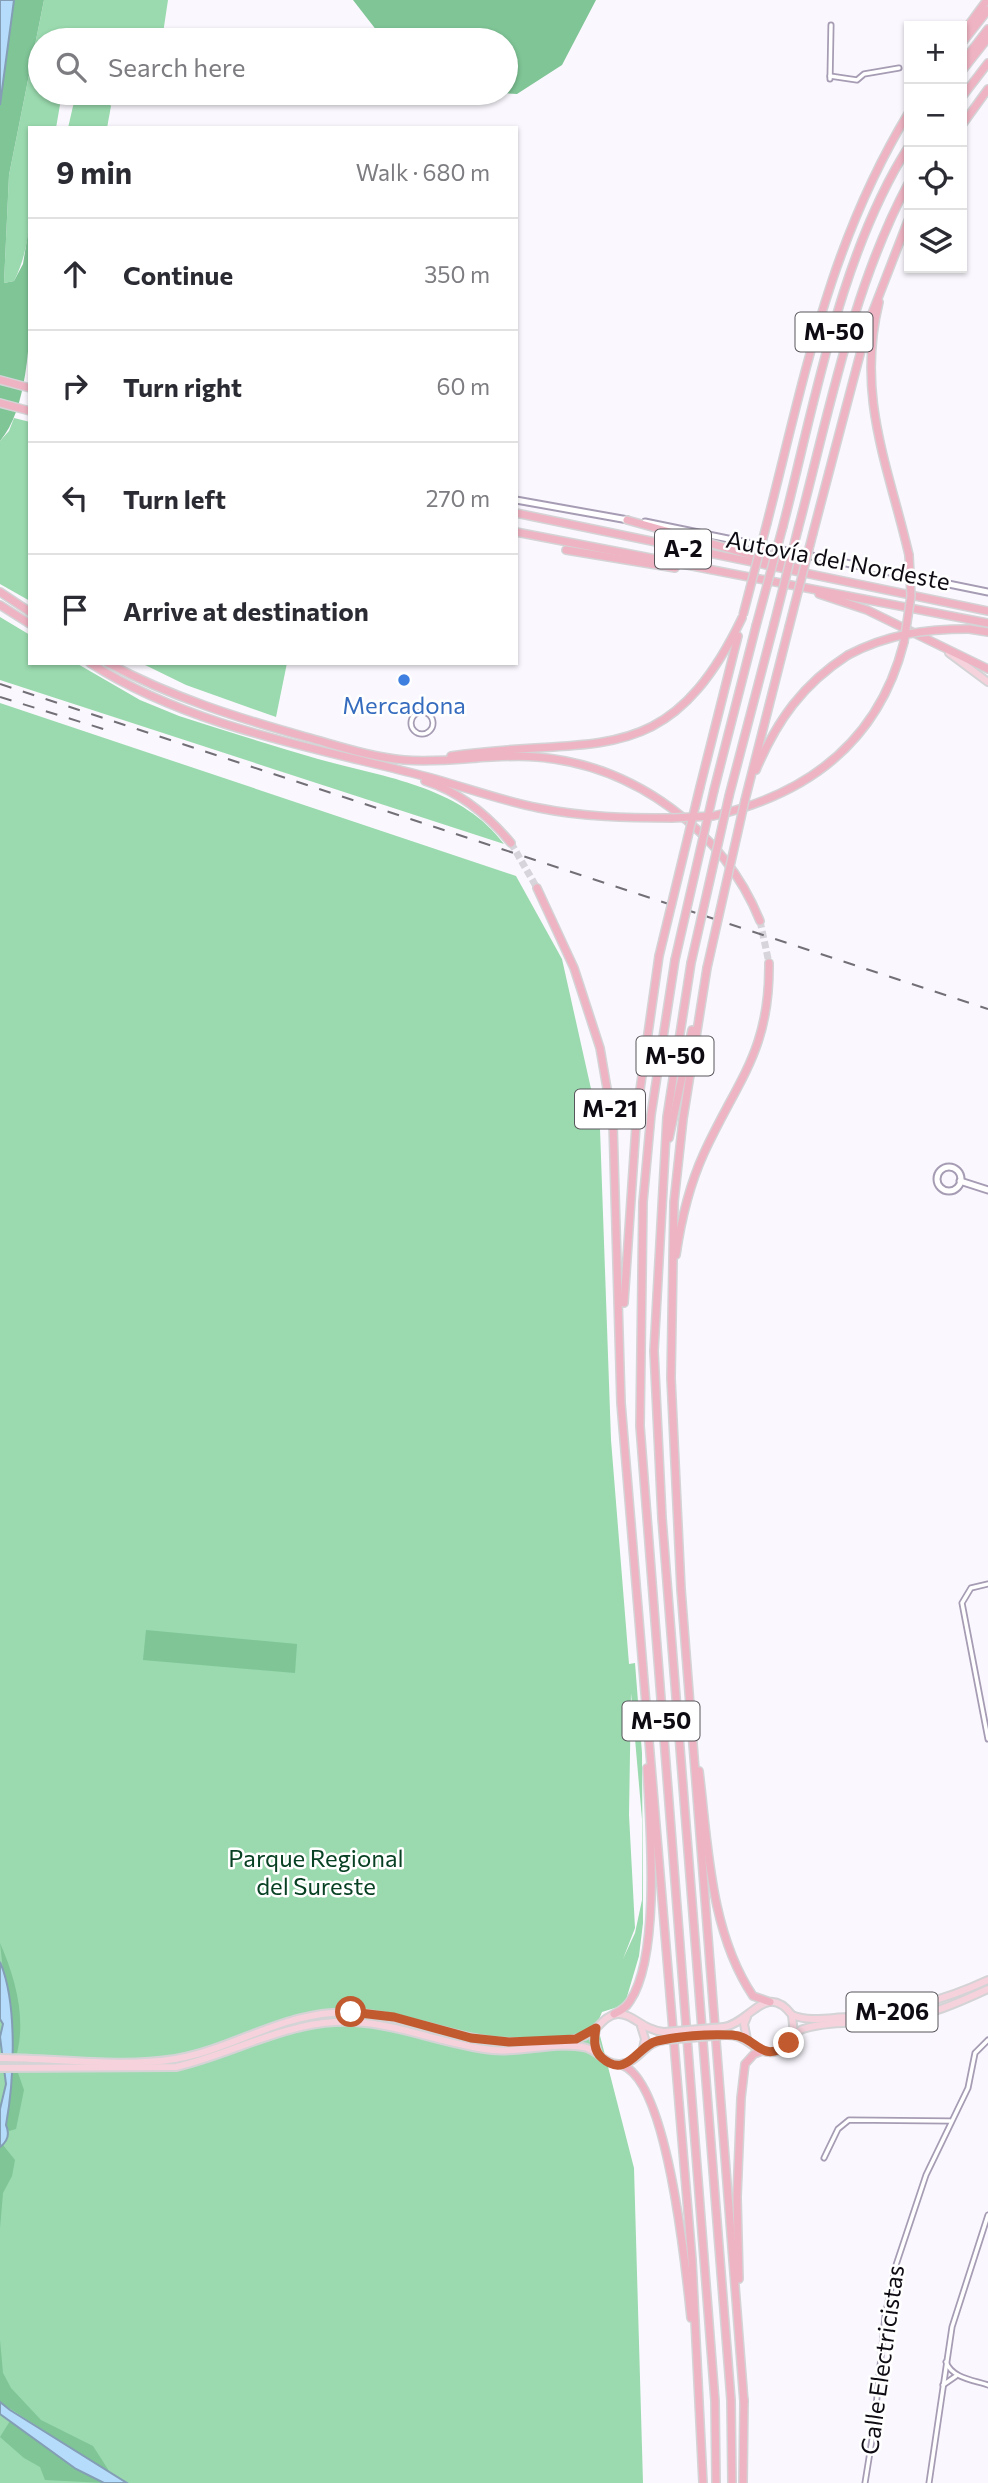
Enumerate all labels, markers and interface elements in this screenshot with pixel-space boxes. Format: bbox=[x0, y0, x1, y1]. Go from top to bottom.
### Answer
map controls bbox=[904, 21, 967, 273]
button: + bbox=[904, 21, 967, 84]
search box bbox=[28, 28, 518, 105]
icon: search bbox=[52, 48, 90, 86]
text: Search here bbox=[108, 51, 246, 82]
button: − bbox=[904, 84, 967, 147]
button: locate bbox=[904, 147, 967, 210]
text: 9 min bbox=[56, 153, 132, 190]
text: Walk · 680 m bbox=[356, 158, 490, 186]
button: layers bbox=[904, 210, 967, 273]
icon: ahead bbox=[56, 255, 94, 293]
text: Continue bbox=[123, 259, 233, 290]
text: 350 m bbox=[424, 260, 490, 288]
road number: M-50 bbox=[796, 312, 872, 352]
icon: right bbox=[56, 367, 94, 405]
text: Turn right bbox=[123, 371, 242, 402]
text: 60 m bbox=[437, 372, 490, 400]
icon: left bbox=[56, 479, 94, 517]
text: Turn left bbox=[123, 483, 226, 514]
text: 270 m bbox=[426, 484, 490, 512]
street label: Autovía del Nordeste bbox=[724, 524, 953, 595]
road number: A-2 bbox=[655, 530, 711, 568]
icon: arrive bbox=[56, 591, 94, 629]
text: Arrive at destination bbox=[123, 595, 369, 626]
marker: Mercadona bbox=[396, 672, 412, 688]
place label: Mercadona bbox=[342, 690, 466, 719]
road number: M-50 bbox=[636, 1036, 714, 1076]
road number: M-21 bbox=[575, 1090, 645, 1128]
road number: M-50 bbox=[622, 1702, 700, 1740]
park label: Parque Regional del Sureste bbox=[228, 1843, 404, 1900]
road number: M-206 bbox=[846, 1993, 938, 2032]
route start bbox=[335, 1996, 366, 2027]
route end bbox=[773, 2027, 804, 2058]
street label: Calle Electricistas bbox=[854, 2263, 909, 2456]

